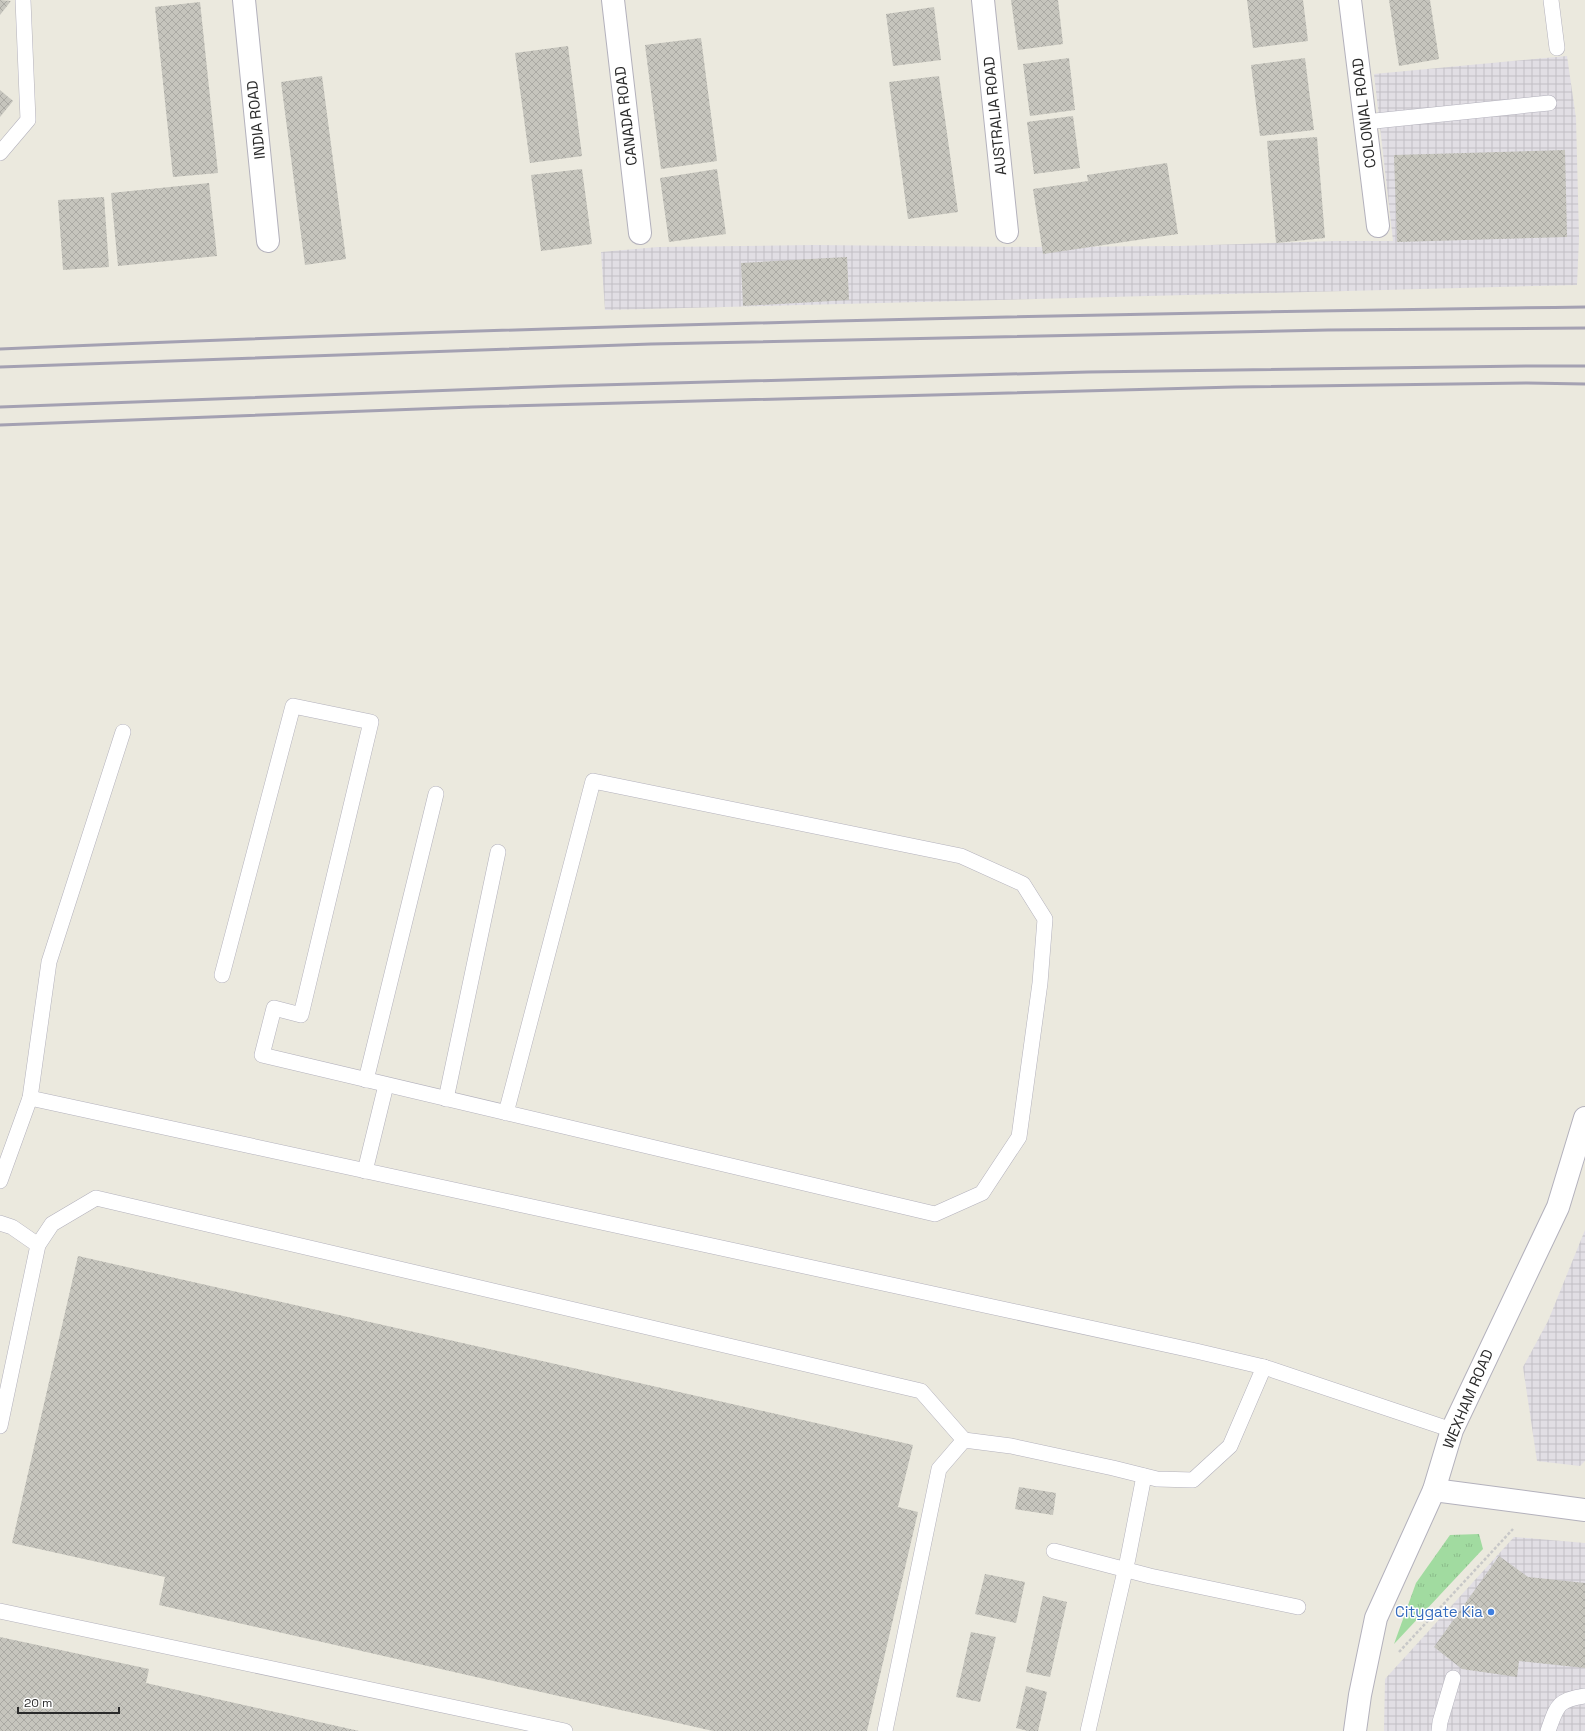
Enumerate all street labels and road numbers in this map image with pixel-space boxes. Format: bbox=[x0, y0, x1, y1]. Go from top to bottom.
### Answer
street label: AUSTRALIA ROAD bbox=[979, 56, 1010, 176]
street label: COLONIAL ROAD bbox=[1347, 57, 1380, 169]
street label: CANADA ROAD bbox=[610, 65, 641, 167]
street label: INDIA ROAD bbox=[242, 80, 269, 160]
street label: WEXHAM ROAD bbox=[1438, 1346, 1497, 1451]

